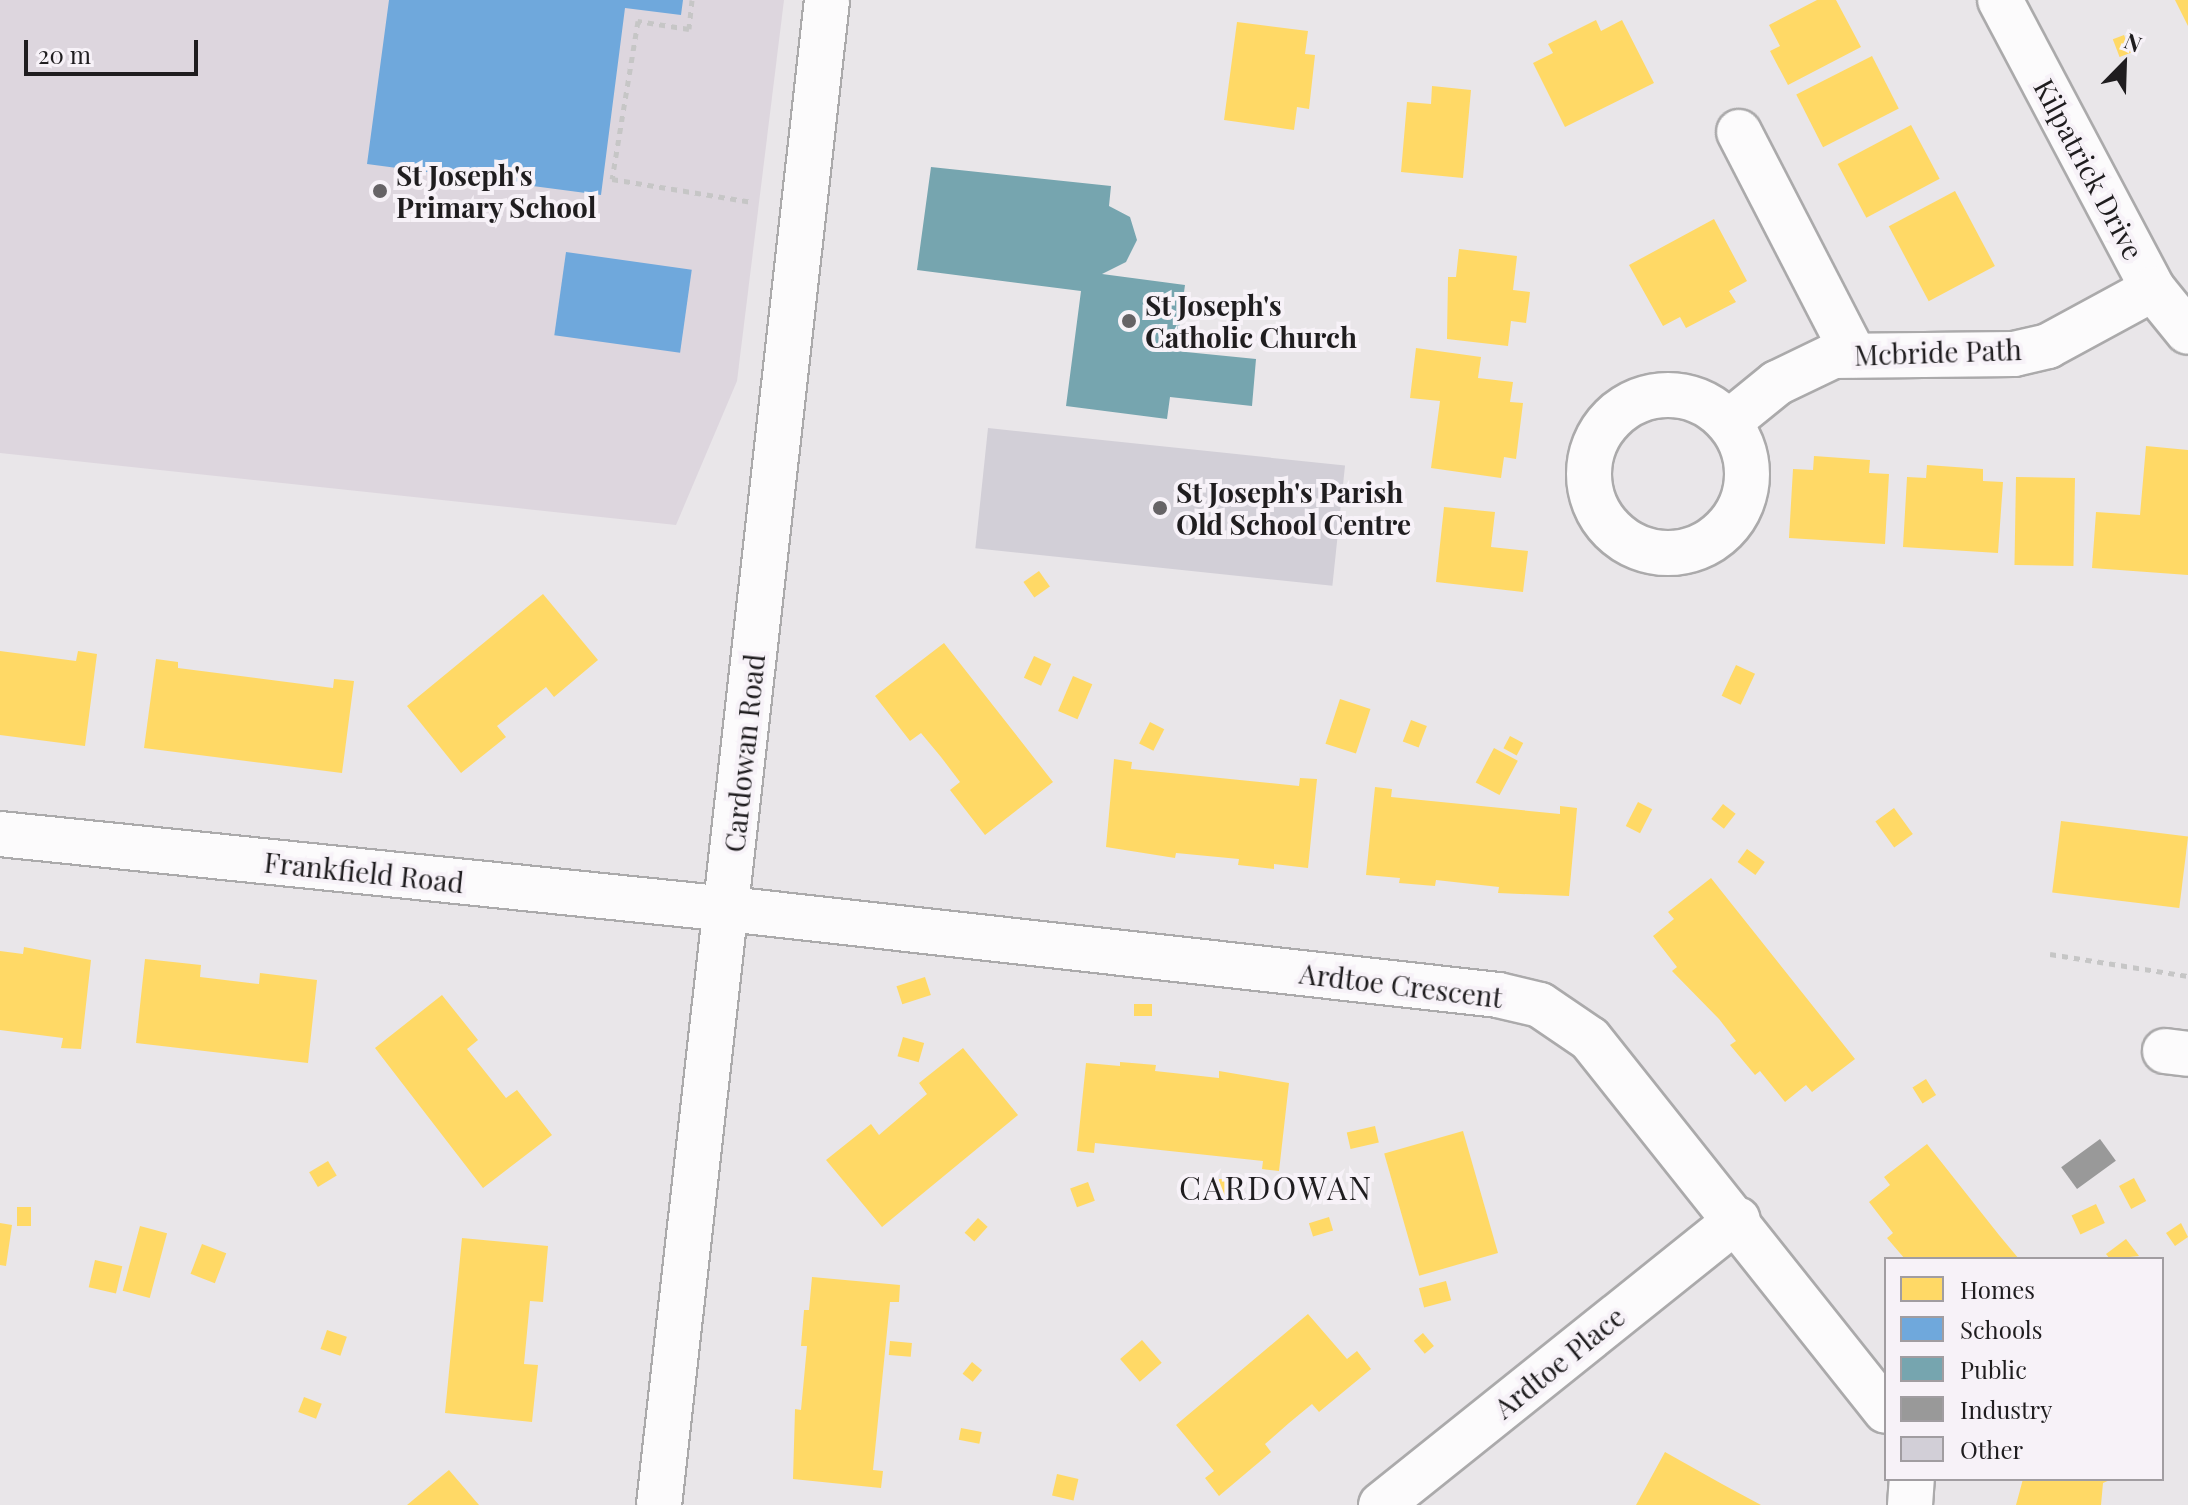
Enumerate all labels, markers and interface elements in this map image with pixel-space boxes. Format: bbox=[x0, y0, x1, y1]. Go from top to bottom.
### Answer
scale bar bbox=[28, 24, 202, 74]
north arrow bbox=[2084, 24, 2164, 104]
text: N bbox=[2120, 25, 2147, 59]
text: 20 m bbox=[38, 38, 91, 70]
street label: Kilpatrick Drive bbox=[2027, 73, 2151, 265]
place label: St Joseph's Primary School bbox=[396, 158, 597, 224]
marker: St Joseph's Primary School bbox=[371, 182, 389, 200]
place label: St Joseph's Catholic Church bbox=[1145, 288, 1357, 354]
marker: St Joseph's Catholic Church bbox=[1120, 312, 1138, 330]
street label: Mcbride Path bbox=[1854, 332, 2022, 372]
place label: St Joseph's Parish Old School Centre bbox=[1176, 475, 1411, 541]
marker: St Joseph's Parish Old School Centre bbox=[1151, 499, 1169, 517]
street label: Cardowan Road bbox=[717, 652, 771, 854]
street label: Frankfield Road bbox=[262, 845, 466, 899]
street label: Ardtoe Crescent bbox=[1297, 956, 1505, 1014]
district label: CARDOWAN bbox=[1179, 1168, 1373, 1206]
legend bbox=[1884, 1257, 2164, 1481]
text: Homes bbox=[1960, 1273, 2035, 1305]
street label: Ardtoe Place bbox=[1487, 1299, 1631, 1425]
text: Schools bbox=[1960, 1313, 2042, 1345]
text: Public bbox=[1960, 1353, 2027, 1385]
text: Industry bbox=[1960, 1393, 2052, 1425]
text: Other bbox=[1960, 1433, 2023, 1465]

